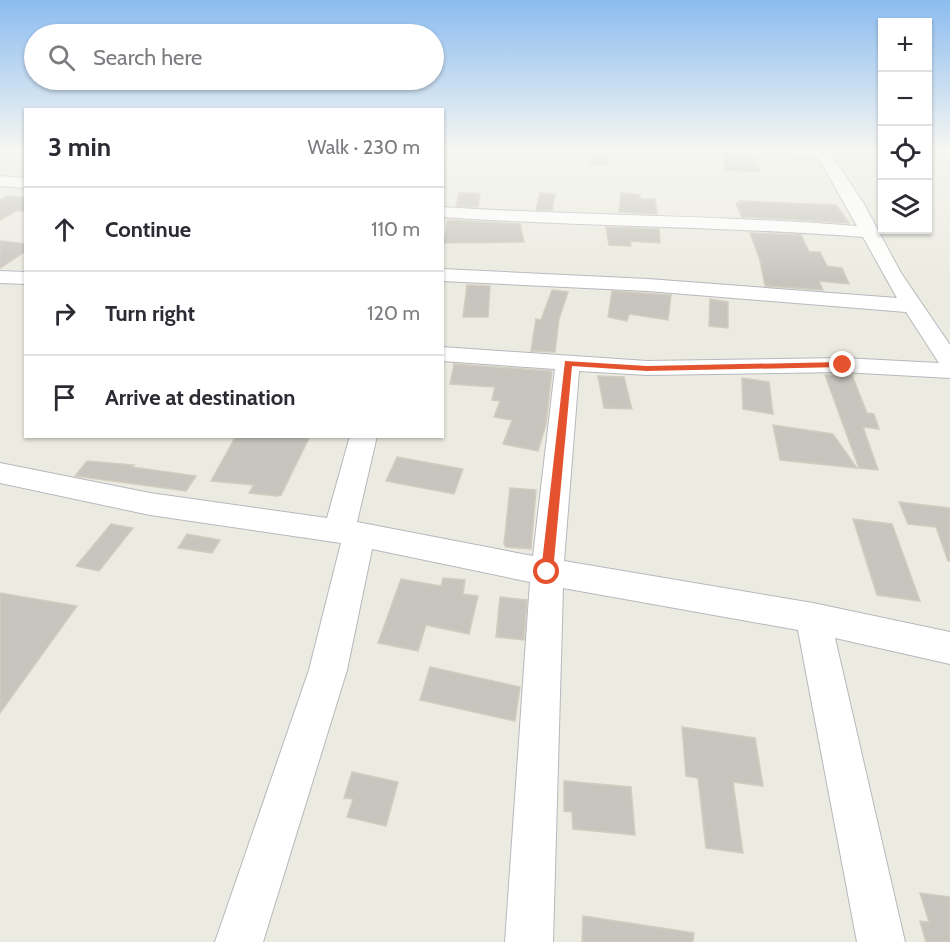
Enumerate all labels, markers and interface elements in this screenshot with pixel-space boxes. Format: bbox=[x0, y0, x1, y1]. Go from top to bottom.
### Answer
map controls bbox=[878, 18, 932, 234]
button: + bbox=[878, 18, 932, 72]
search box bbox=[24, 24, 444, 90]
icon: search bbox=[45, 41, 78, 74]
text: Search here bbox=[93, 44, 202, 71]
button: − bbox=[878, 72, 932, 126]
button: locate bbox=[878, 126, 932, 180]
text: 3 min bbox=[48, 131, 111, 163]
text: Walk · 230 m bbox=[308, 135, 420, 159]
button: layers bbox=[878, 180, 932, 234]
icon: ahead bbox=[48, 213, 81, 246]
text: Continue bbox=[105, 216, 191, 243]
text: 110 m bbox=[371, 217, 420, 241]
icon: right bbox=[48, 297, 81, 330]
text: Turn right bbox=[105, 300, 195, 327]
text: 120 m bbox=[367, 301, 420, 325]
route end bbox=[829, 351, 855, 377]
icon: arrive bbox=[48, 381, 81, 414]
text: Arrive at destination bbox=[105, 384, 295, 411]
route start bbox=[533, 558, 559, 584]

